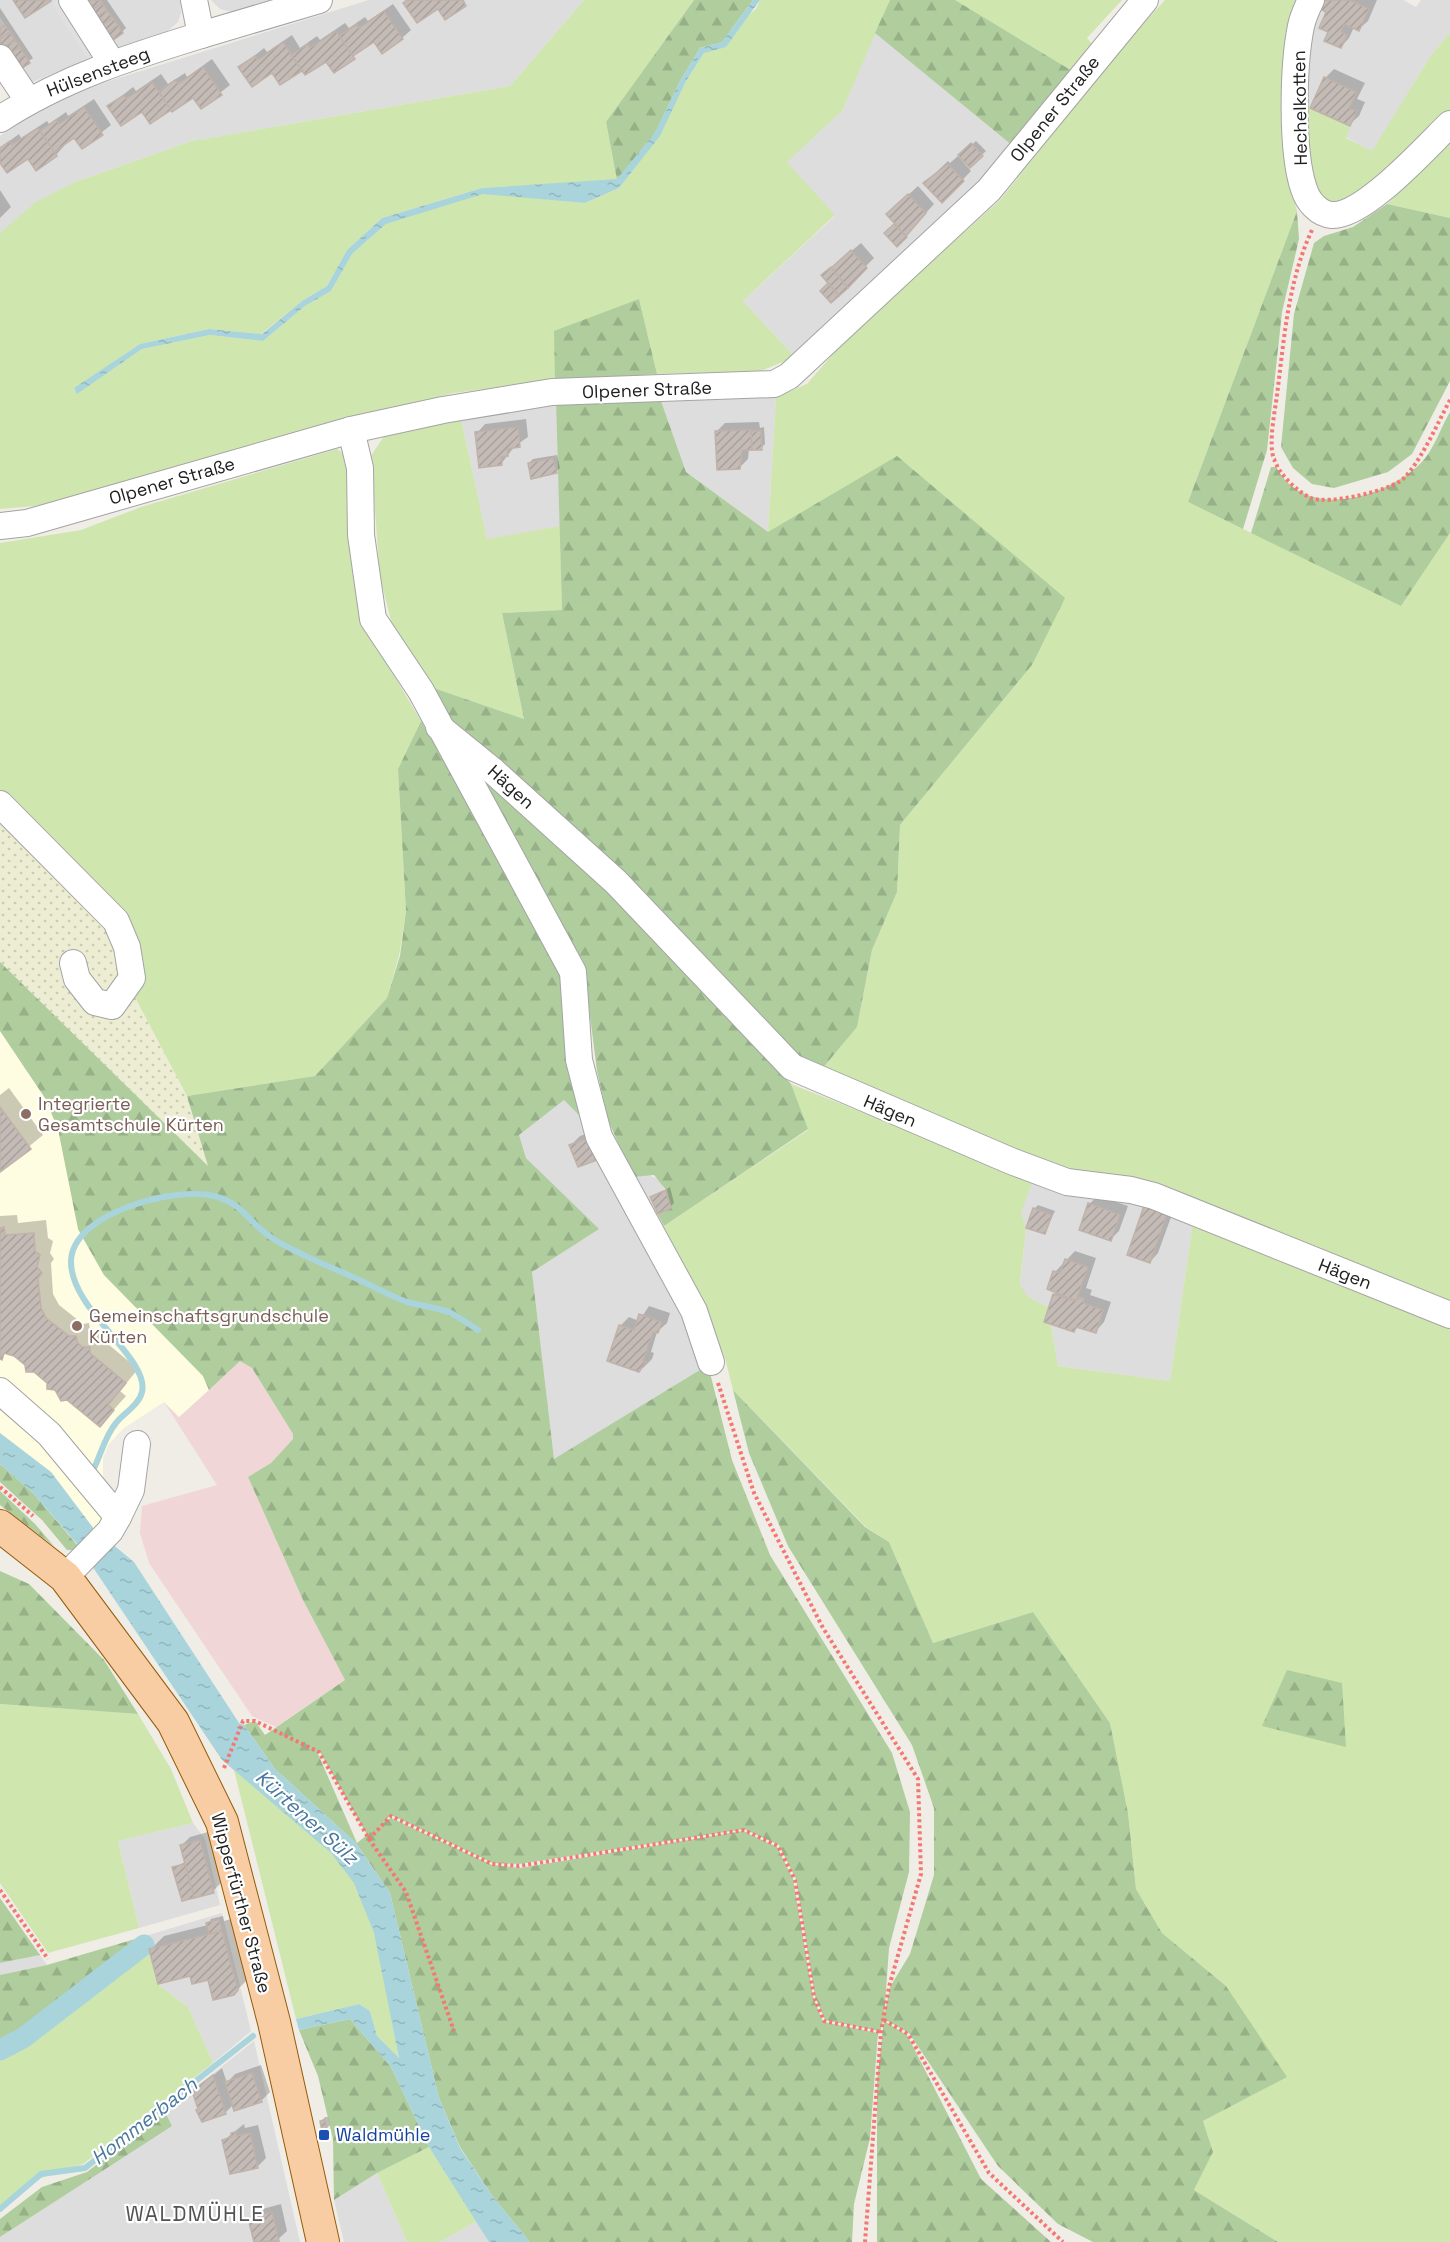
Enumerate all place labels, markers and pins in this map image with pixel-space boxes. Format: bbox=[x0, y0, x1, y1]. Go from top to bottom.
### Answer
place label: Integrierte Gesamtschule Kürten bbox=[38, 1092, 224, 1136]
marker: Integrierte Gesamtschule Kürten bbox=[19, 1107, 33, 1121]
place label: Gemeinschaftsgrundschule Kürten bbox=[89, 1304, 329, 1348]
marker: Gemeinschaftsgrundschule Kürten bbox=[70, 1319, 84, 1333]
place label: Waldmühle bbox=[336, 2123, 430, 2146]
marker: Waldmühle bbox=[317, 2128, 331, 2142]

